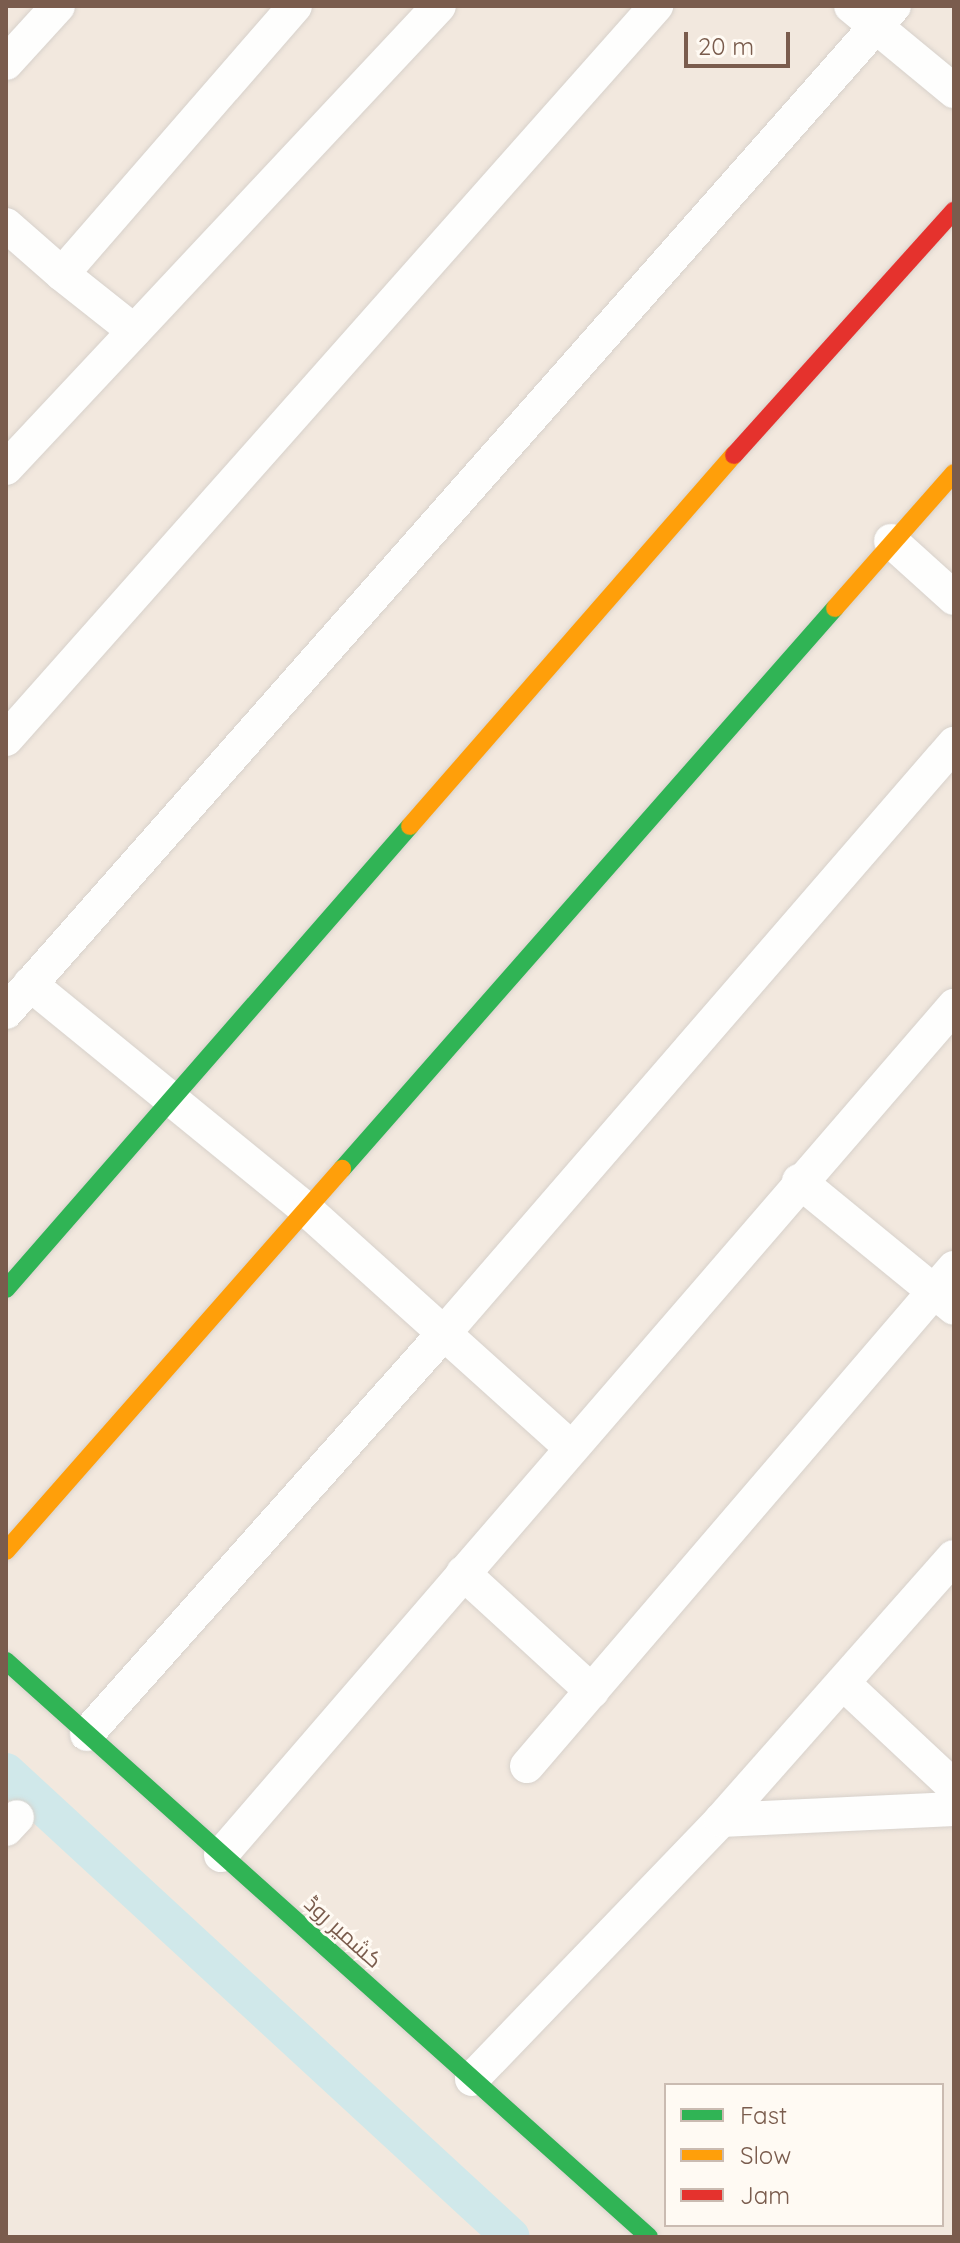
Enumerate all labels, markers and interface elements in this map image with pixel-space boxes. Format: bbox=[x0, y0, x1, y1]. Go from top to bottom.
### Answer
scale bar bbox=[688, 16, 794, 66]
text: 20 m bbox=[698, 31, 754, 61]
street label: کشمیر روڈ bbox=[299, 1890, 387, 1974]
legend bbox=[664, 2083, 944, 2227]
text: Fast bbox=[740, 2100, 787, 2130]
text: Slow bbox=[740, 2140, 791, 2170]
text: Jam bbox=[740, 2180, 790, 2210]

